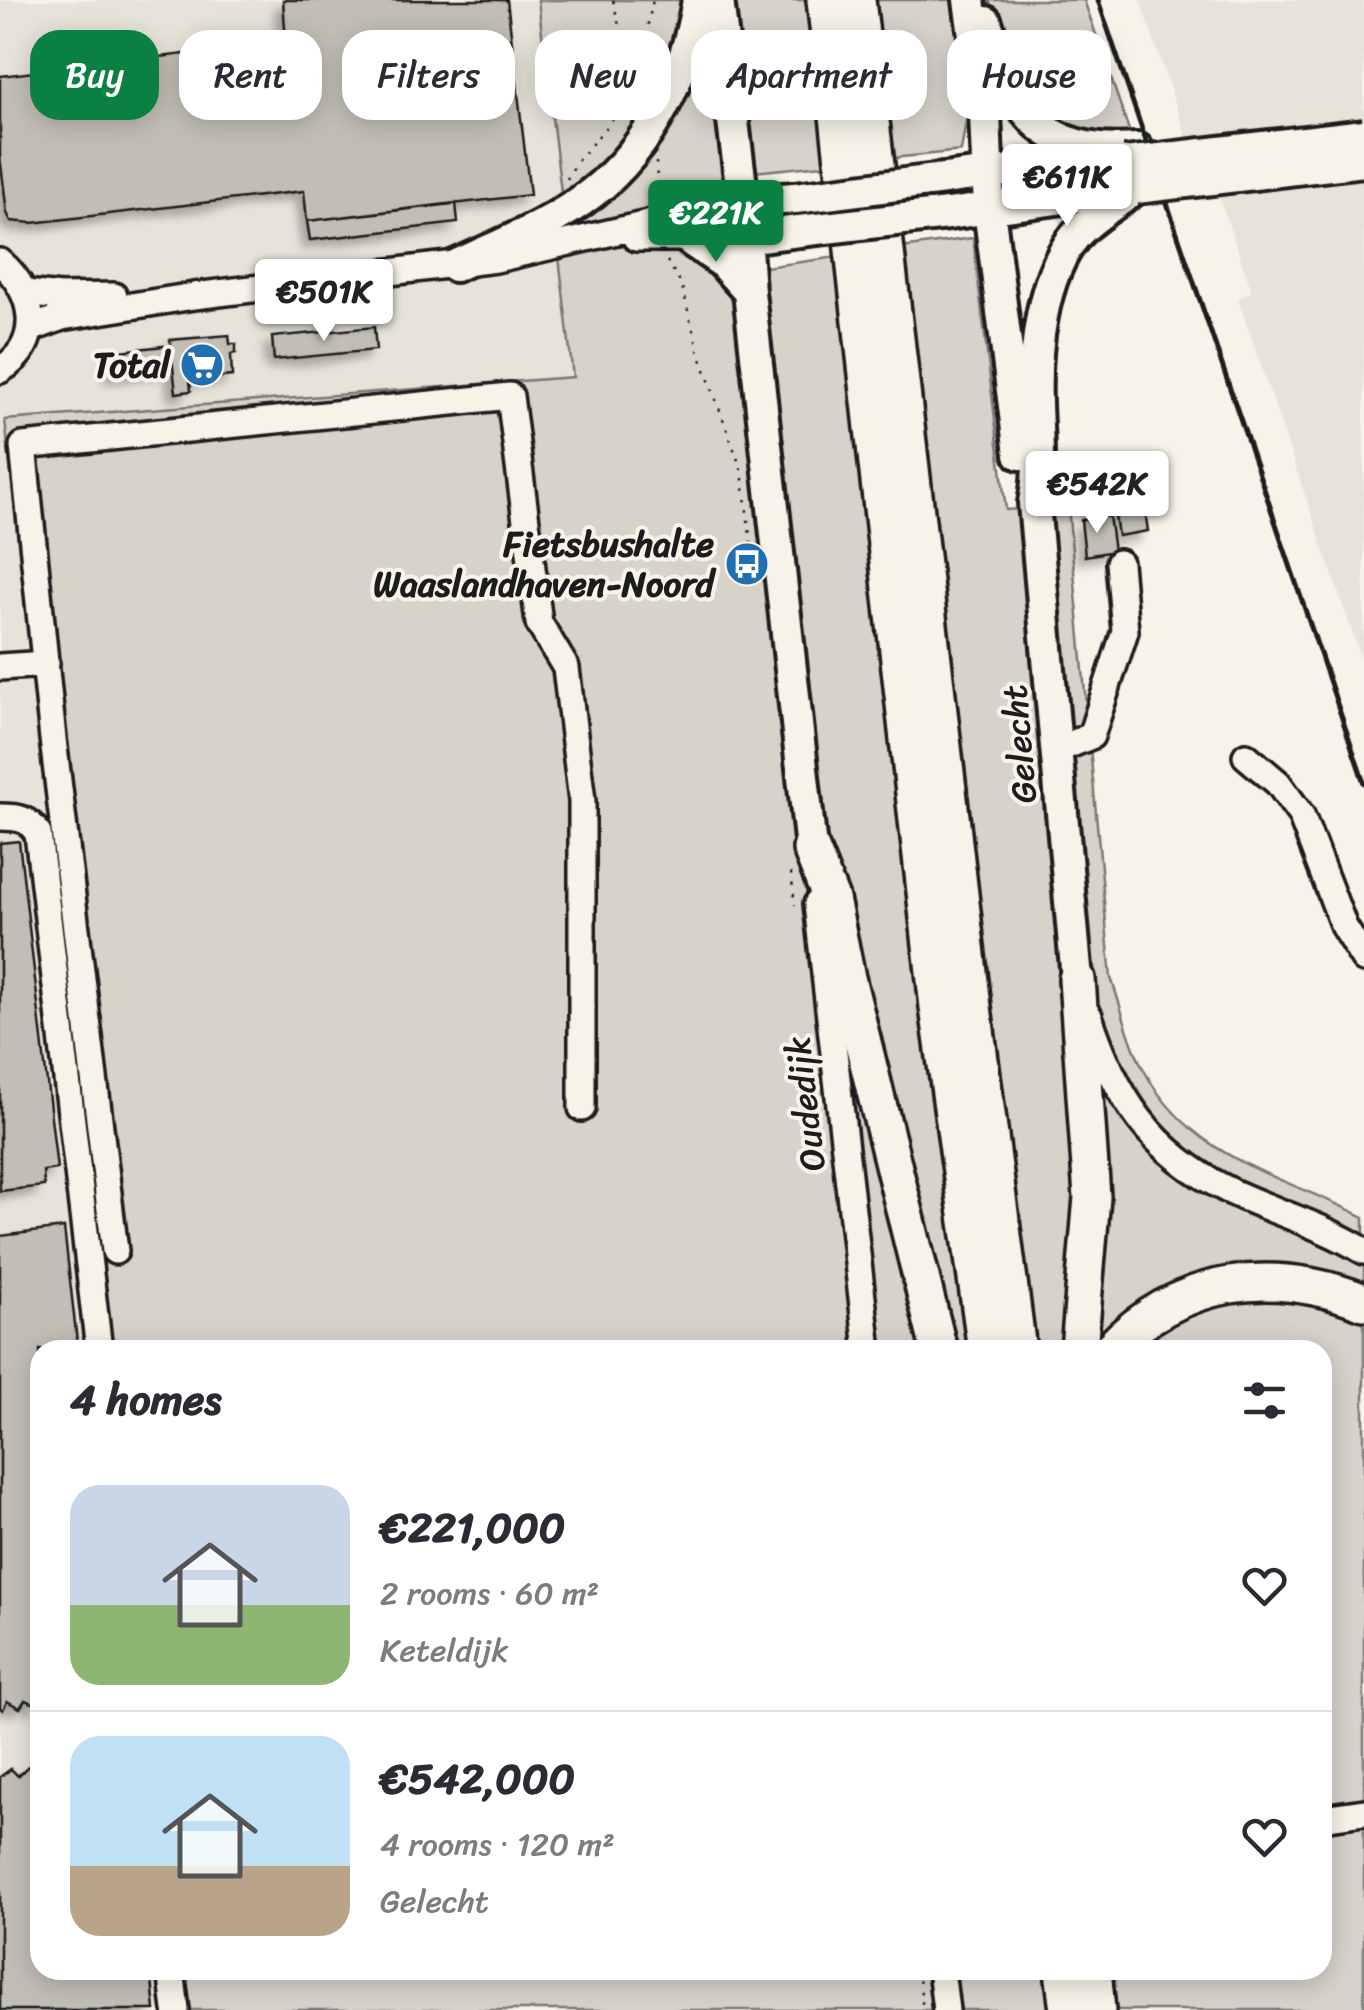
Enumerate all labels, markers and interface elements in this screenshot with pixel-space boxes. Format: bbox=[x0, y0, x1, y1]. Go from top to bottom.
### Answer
chip: Buy bbox=[30, 30, 159, 120]
chip: Rent bbox=[179, 30, 322, 120]
chip: Filters bbox=[342, 30, 515, 120]
chip: New bbox=[535, 30, 671, 120]
chip: Apartment bbox=[691, 30, 927, 120]
chip: House bbox=[947, 30, 1111, 120]
pin: €611K bbox=[997, 144, 1137, 229]
text: €611K bbox=[1024, 148, 1110, 205]
pin: €221K bbox=[646, 180, 786, 265]
text: €221K bbox=[670, 184, 762, 241]
pin: €501K bbox=[254, 259, 394, 344]
text: €501K bbox=[277, 263, 371, 320]
place label: Total bbox=[93, 334, 172, 396]
supermarket icon: Total bbox=[179, 342, 225, 388]
pin: €542K bbox=[1027, 451, 1167, 536]
text: €542K bbox=[1048, 455, 1146, 512]
place label: Fietsbushalte Waaslandhaven-Noord bbox=[373, 513, 717, 615]
bus stop icon: Fietsbushalte Waaslandhaven-Noord bbox=[724, 541, 770, 587]
street label: Gelecht bbox=[983, 682, 1055, 806]
street label: Oudedijk bbox=[766, 1033, 844, 1175]
text: 4 homes bbox=[70, 1363, 222, 1437]
icon: filters bbox=[1237, 1373, 1292, 1428]
text: €221,000 bbox=[380, 1491, 565, 1565]
icon: home bbox=[150, 1525, 270, 1645]
icon: heart bbox=[1237, 1558, 1292, 1613]
text: 2 rooms · 60 m² bbox=[380, 1565, 599, 1622]
text: Keteldijk bbox=[380, 1622, 509, 1679]
text: €542,000 bbox=[380, 1742, 575, 1816]
icon: home bbox=[150, 1776, 270, 1896]
icon: heart bbox=[1237, 1809, 1292, 1864]
text: 4 rooms · 120 m² bbox=[380, 1816, 615, 1873]
text: Gelecht bbox=[380, 1873, 489, 1930]

